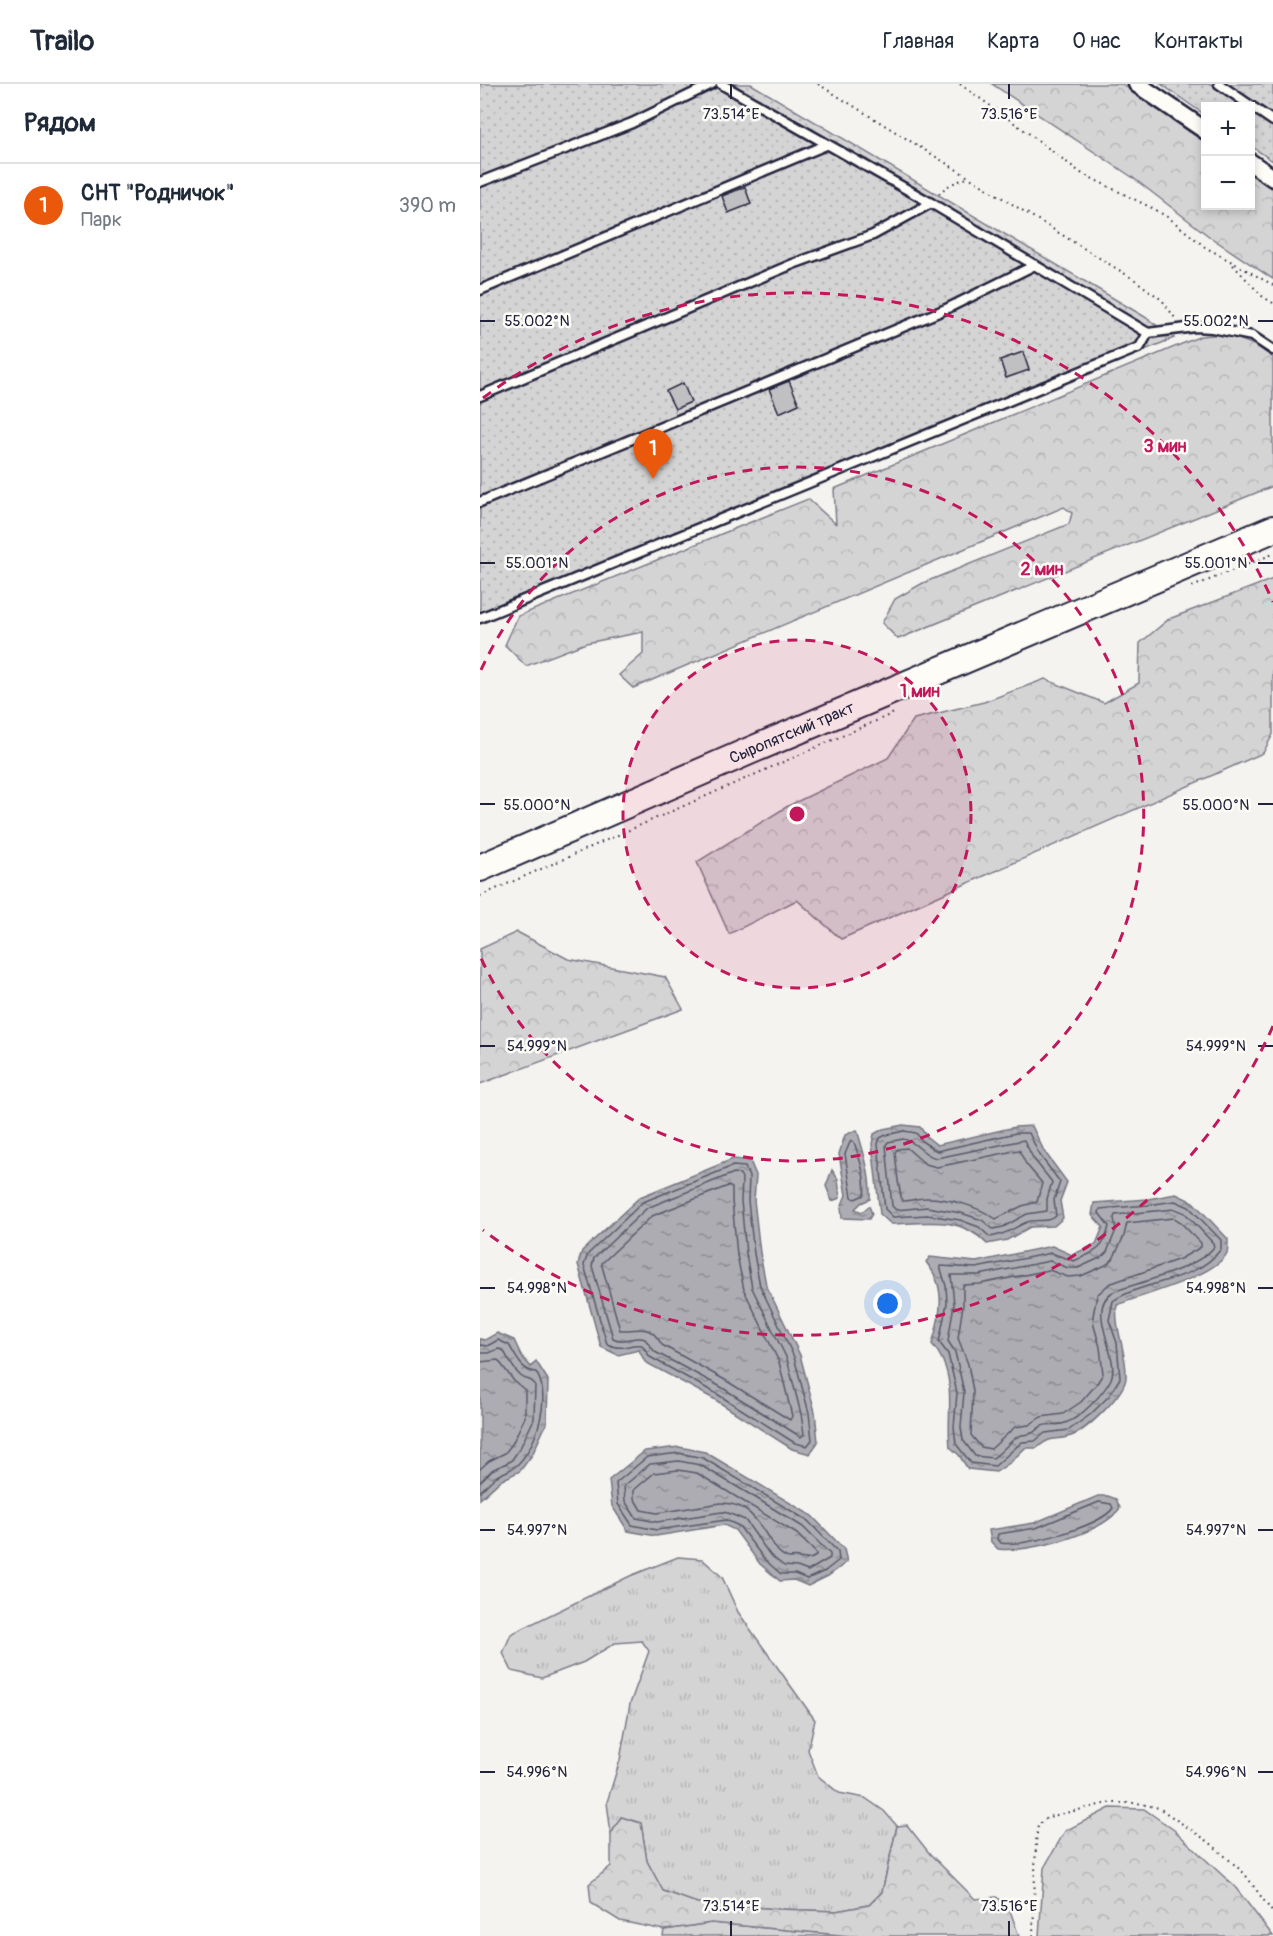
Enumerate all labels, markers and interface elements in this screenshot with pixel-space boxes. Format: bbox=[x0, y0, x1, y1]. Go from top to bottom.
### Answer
text: Trailo bbox=[30, 24, 94, 59]
text: Главная bbox=[883, 28, 954, 55]
text: Карта bbox=[987, 28, 1039, 55]
text: О нас bbox=[1072, 28, 1121, 55]
text: Контакты bbox=[1154, 28, 1243, 55]
map controls bbox=[1201, 102, 1255, 210]
button: + bbox=[1201, 102, 1255, 156]
text: 73.514°E bbox=[703, 105, 760, 124]
text: 73.516°E bbox=[981, 105, 1038, 124]
text: Рядом bbox=[24, 107, 96, 139]
button: − bbox=[1201, 156, 1255, 210]
text: СНТ "Родничок" bbox=[81, 179, 234, 207]
text: 1 bbox=[40, 193, 47, 218]
text: 390 m bbox=[399, 193, 456, 218]
text: Парк bbox=[81, 207, 122, 232]
text: 55.002°N bbox=[504, 312, 570, 331]
text: 55.002°N bbox=[1183, 312, 1249, 331]
pin: 1 bbox=[634, 430, 672, 479]
text: 3 мин bbox=[1144, 435, 1186, 458]
text: 55.001°N bbox=[506, 554, 568, 573]
text: 55.001°N bbox=[1185, 554, 1247, 573]
text: 2 мин bbox=[1021, 558, 1063, 581]
text: 1 мин bbox=[900, 680, 940, 703]
street label: Сыропятский тракт bbox=[726, 698, 858, 768]
text: 55.000°N bbox=[504, 796, 571, 815]
text: 55.000°N bbox=[1183, 796, 1250, 815]
centre of rings bbox=[787, 804, 807, 824]
text: 54.999°N bbox=[507, 1037, 567, 1056]
text: 54.999°N bbox=[1186, 1037, 1246, 1056]
text: 54.998°N bbox=[507, 1279, 567, 1298]
text: 54.998°N bbox=[1186, 1279, 1246, 1298]
your location bbox=[873, 1289, 902, 1318]
text: 54.997°N bbox=[507, 1521, 567, 1540]
text: 54.997°N bbox=[1186, 1521, 1246, 1540]
text: 54.996°N bbox=[506, 1763, 568, 1782]
text: 54.996°N bbox=[1185, 1763, 1247, 1782]
text: 73.514°E bbox=[703, 1897, 760, 1916]
text: 73.516°E bbox=[981, 1897, 1038, 1916]

